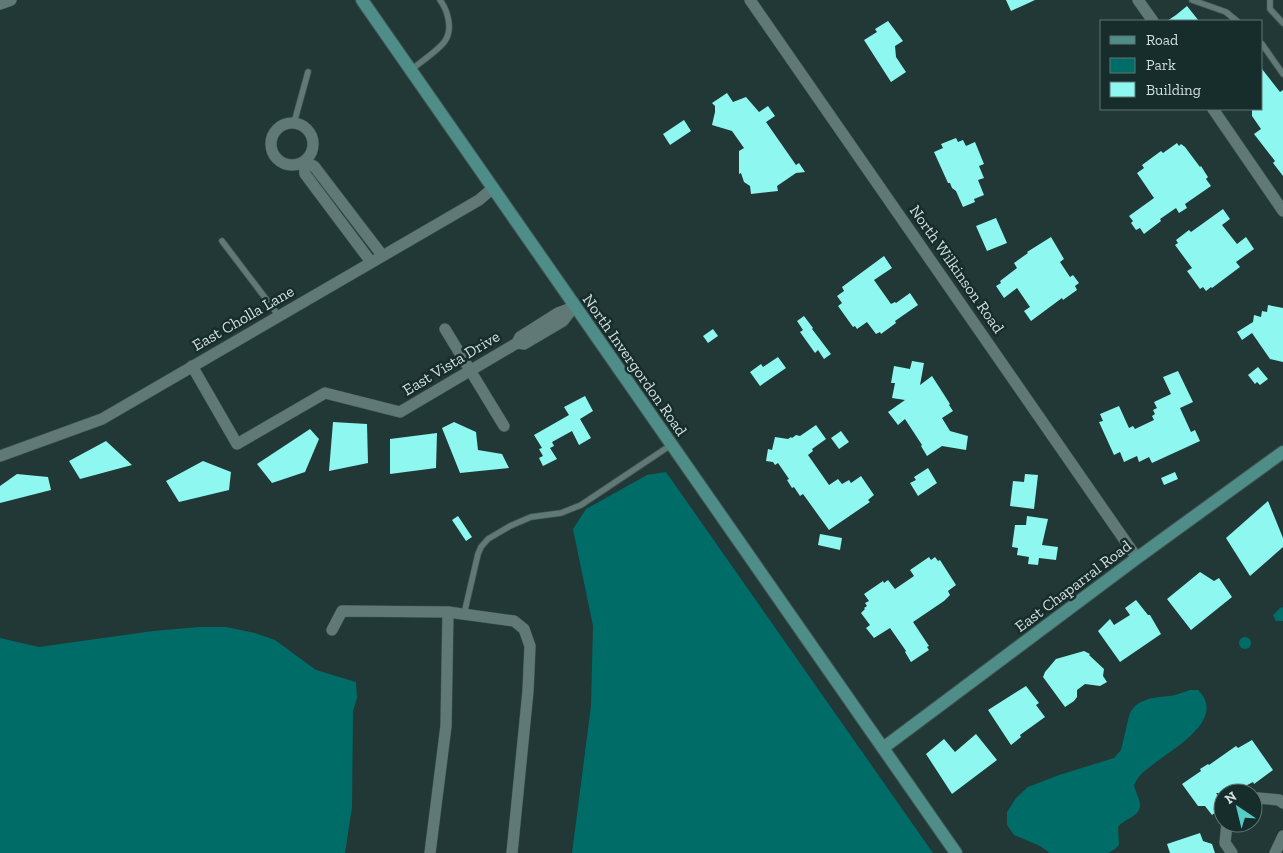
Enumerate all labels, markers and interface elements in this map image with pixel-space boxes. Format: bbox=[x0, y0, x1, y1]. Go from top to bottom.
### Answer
legend bbox=[1100, 20, 1263, 110]
text: Road bbox=[1146, 31, 1179, 49]
text: Park bbox=[1146, 56, 1176, 74]
text: Building bbox=[1146, 81, 1201, 99]
street label: North Wilkinson Road bbox=[906, 201, 1008, 337]
street label: East Cholla Lane bbox=[189, 281, 297, 355]
street label: North Invergordon Road bbox=[579, 290, 691, 440]
street label: East Vista Drive bbox=[399, 327, 503, 399]
street label: East Chaparral Road bbox=[1011, 536, 1135, 636]
north arrow bbox=[1213, 783, 1263, 833]
text: N bbox=[1222, 788, 1240, 808]

